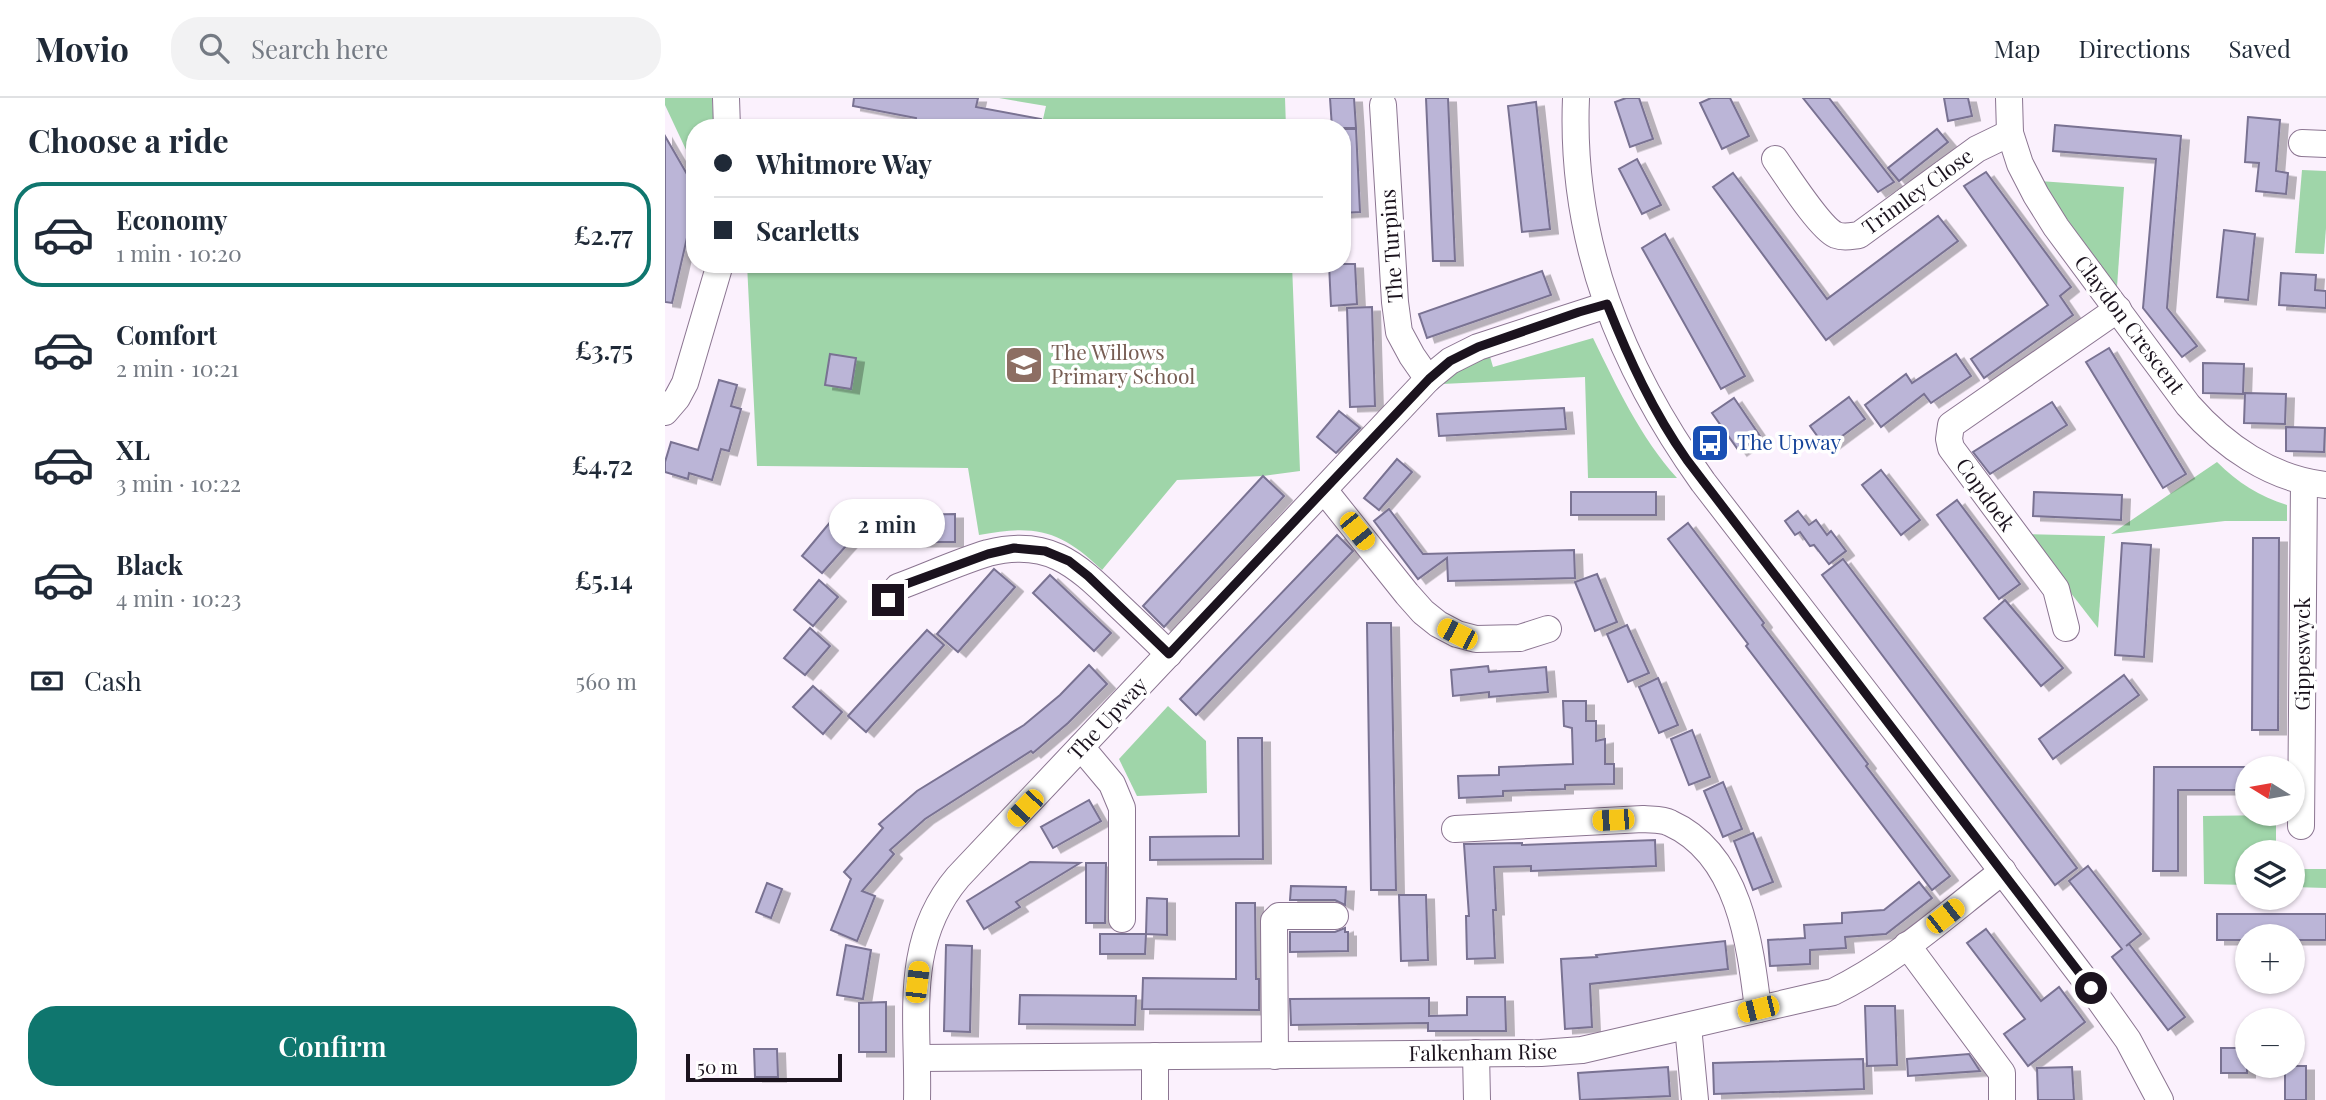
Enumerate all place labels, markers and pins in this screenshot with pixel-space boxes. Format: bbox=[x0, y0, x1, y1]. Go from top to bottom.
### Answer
place label: The Willows Primary School bbox=[1051, 337, 1195, 389]
school or university icon: The Willows Primary School bbox=[1003, 344, 1045, 386]
bus stop icon: The Upway bbox=[1689, 422, 1731, 464]
place label: The Upway bbox=[1737, 427, 1842, 455]

